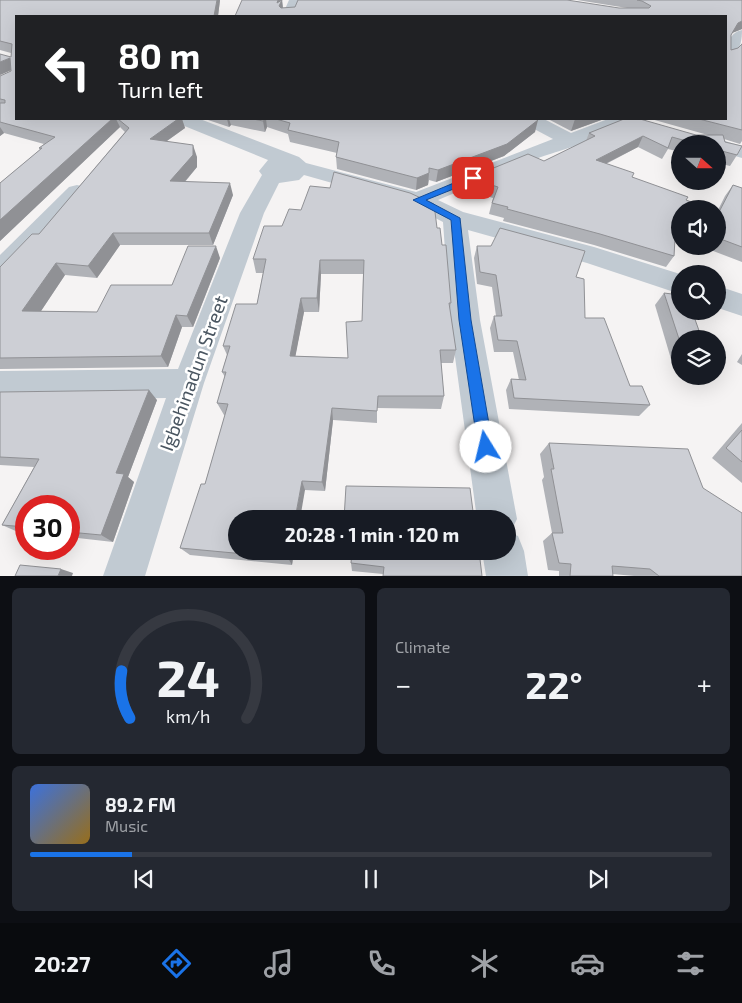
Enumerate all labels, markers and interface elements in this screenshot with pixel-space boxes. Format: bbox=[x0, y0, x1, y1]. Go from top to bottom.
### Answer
text: 80 m bbox=[118, 34, 200, 76]
icon: left bbox=[35, 35, 100, 100]
text: Turn left bbox=[118, 76, 203, 102]
north arrow bbox=[671, 135, 726, 190]
map controls bbox=[671, 135, 726, 385]
pin bbox=[452, 157, 494, 199]
icon: arrive bbox=[459, 164, 487, 192]
button: sound bbox=[671, 200, 726, 255]
button: search bbox=[671, 265, 726, 320]
street label: Igbehinadun Street bbox=[154, 292, 232, 454]
button: layers bbox=[671, 330, 726, 385]
position arrow bbox=[459, 420, 511, 472]
speed limit sign: 30 bbox=[15, 495, 80, 560]
text: 20:28 · 1 min · 120 m bbox=[285, 523, 459, 546]
text: Climate bbox=[395, 637, 450, 656]
text: 24 bbox=[157, 645, 220, 707]
text: 22° bbox=[525, 661, 583, 707]
text: − bbox=[395, 667, 411, 701]
text: + bbox=[697, 667, 712, 701]
text: km/h bbox=[166, 705, 211, 727]
text: 89.2 FM bbox=[105, 793, 176, 816]
text: Music bbox=[105, 816, 148, 835]
icon: previous bbox=[130, 865, 158, 893]
icon: pause bbox=[357, 865, 385, 893]
icon: next bbox=[584, 865, 612, 893]
icon: directions bbox=[159, 946, 194, 981]
icon: music bbox=[261, 946, 296, 981]
icon: phone bbox=[364, 946, 399, 981]
icon: climate bbox=[467, 946, 502, 981]
icon: car bbox=[570, 946, 605, 981]
icon: filters bbox=[673, 946, 708, 981]
text: 20:27 bbox=[34, 950, 91, 976]

